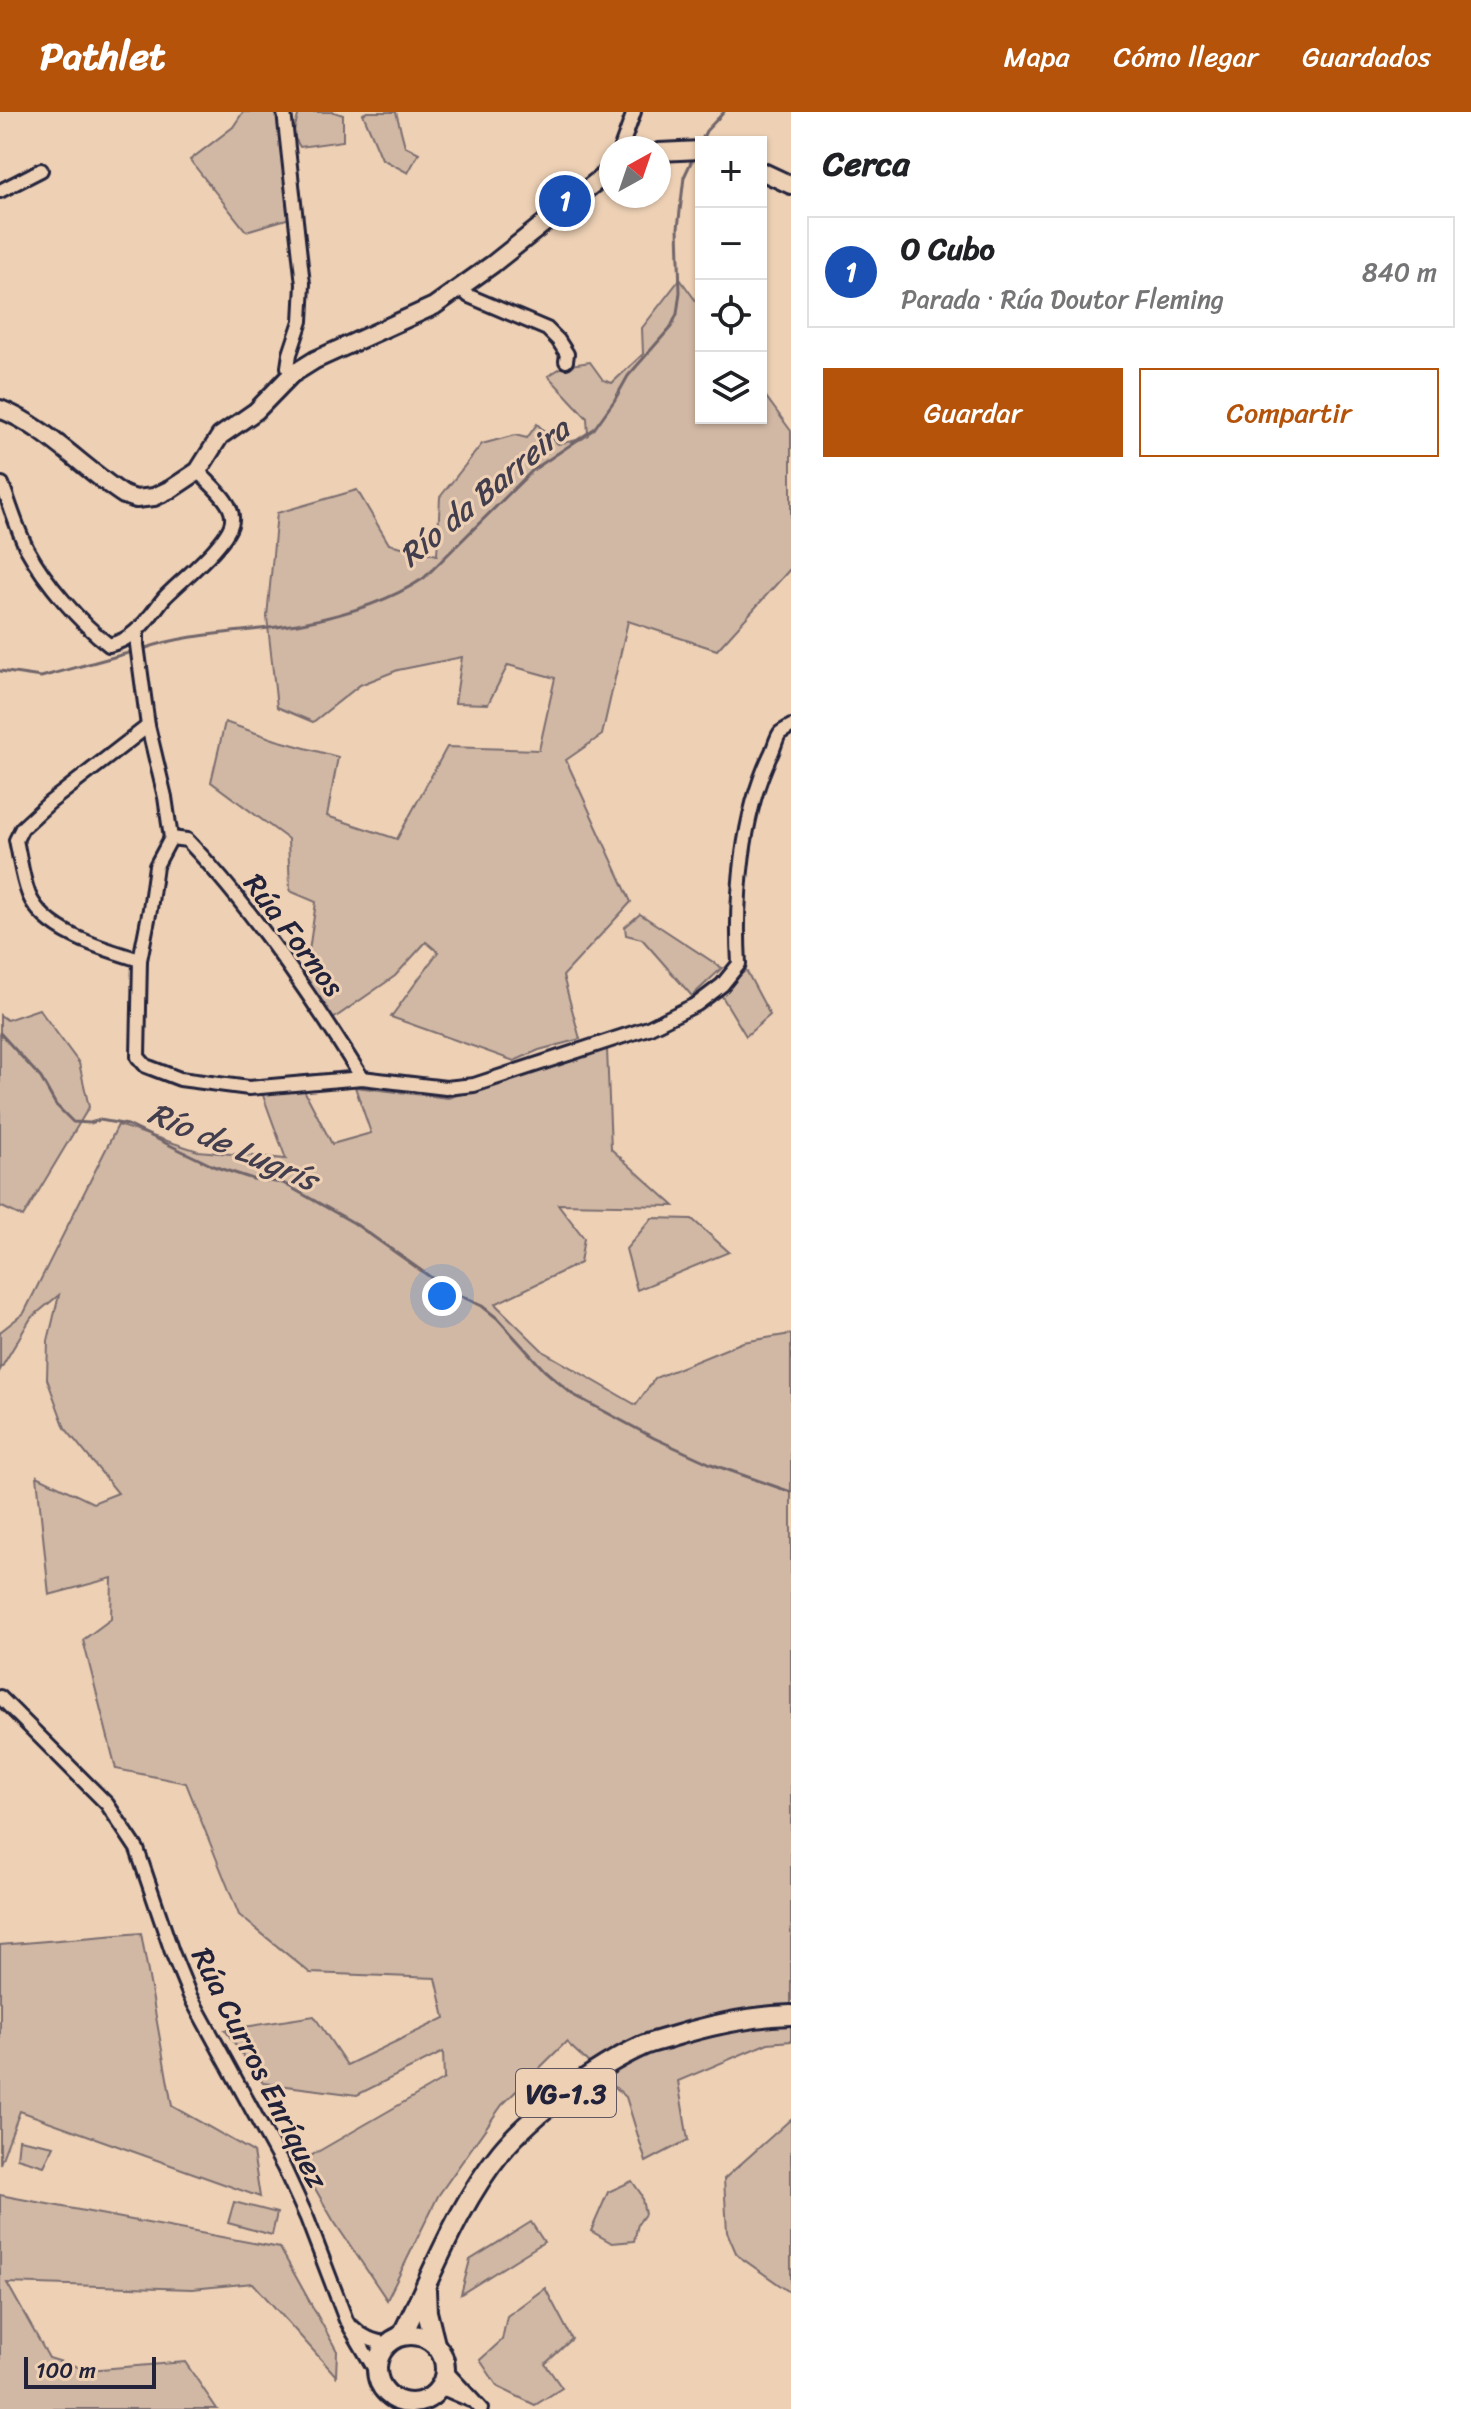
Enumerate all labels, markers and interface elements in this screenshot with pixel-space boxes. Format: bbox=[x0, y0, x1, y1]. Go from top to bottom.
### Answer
text: Pathlet bbox=[40, 23, 166, 90]
text: Mapa bbox=[1004, 32, 1070, 81]
text: Cómo llegar bbox=[1114, 32, 1258, 81]
text: Guardados bbox=[1302, 32, 1431, 81]
text: Cerca bbox=[823, 134, 910, 194]
north arrow bbox=[599, 136, 671, 208]
map controls bbox=[695, 136, 767, 424]
button: + bbox=[695, 136, 767, 208]
pin: 1 bbox=[539, 171, 591, 231]
button: − bbox=[695, 208, 767, 280]
text: O Cubo bbox=[901, 222, 995, 276]
text: 1 bbox=[845, 249, 857, 295]
text: 840 m bbox=[1362, 249, 1437, 295]
text: Parada · Rúa Doutor Fleming bbox=[901, 276, 1224, 322]
button: locate bbox=[695, 280, 767, 352]
button: layers bbox=[695, 352, 767, 424]
button: Guardar bbox=[823, 368, 1123, 457]
button: Compartir bbox=[1139, 368, 1439, 457]
water label: Río da Barreira bbox=[385, 401, 586, 582]
street label: Rúa Fornos bbox=[229, 861, 359, 1009]
water label: Río de Lugrís bbox=[139, 1085, 330, 1209]
your location bbox=[422, 1276, 462, 1316]
street label: Rúa Curros Enríquez bbox=[176, 1938, 345, 2199]
road number: VG-1.3 bbox=[516, 2069, 616, 2117]
text: 100 m bbox=[36, 2351, 96, 2390]
scale bar bbox=[24, 2353, 156, 2389]

